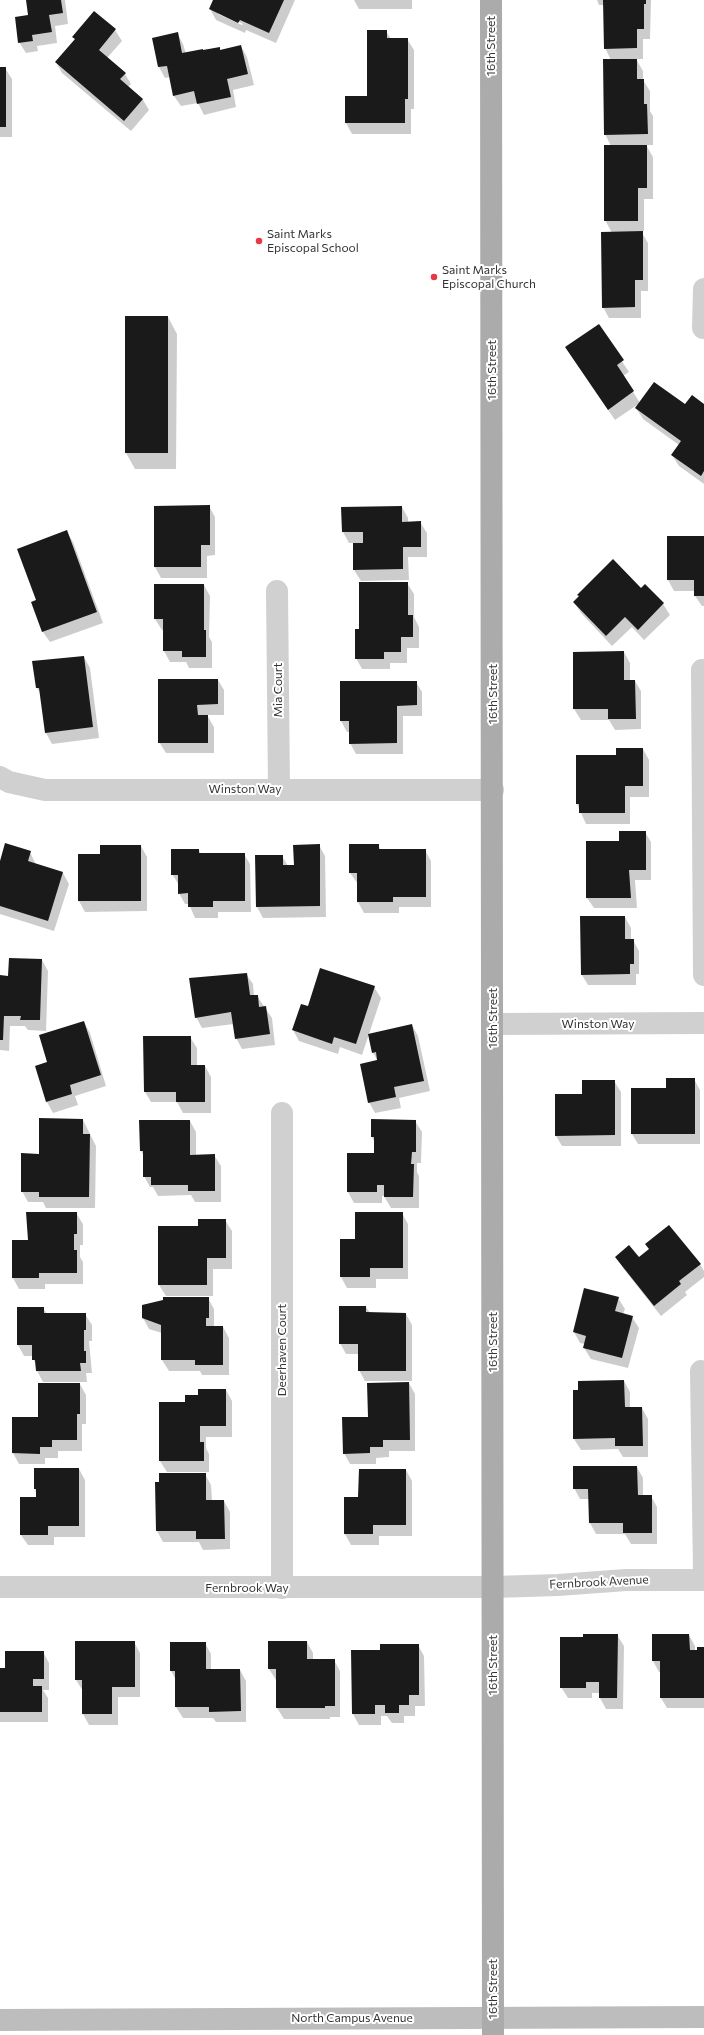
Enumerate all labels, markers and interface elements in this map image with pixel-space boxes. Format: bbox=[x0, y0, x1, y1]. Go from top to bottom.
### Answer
street label: 16th Street bbox=[484, 16, 498, 76]
place label: Saint Marks Episcopal School bbox=[267, 227, 359, 255]
marker: Saint Marks Episcopal School bbox=[254, 236, 264, 246]
place label: Saint Marks Episcopal Church bbox=[442, 263, 536, 291]
marker: Saint Marks Episcopal Church bbox=[429, 272, 439, 282]
street label: 16th Street bbox=[485, 340, 499, 400]
street label: Mia Court bbox=[271, 663, 285, 717]
street label: 16th Street bbox=[486, 664, 500, 724]
street label: Winston Way bbox=[209, 782, 281, 796]
street label: 16th Street bbox=[486, 988, 500, 1048]
street label: Winston Way bbox=[562, 1017, 634, 1031]
street label: Deerhaven Court bbox=[275, 1304, 289, 1396]
street label: 16th Street bbox=[486, 1312, 500, 1372]
street label: Fernbrook Avenue bbox=[549, 1572, 649, 1592]
street label: Fernbrook Way bbox=[205, 1581, 289, 1595]
street label: 16th Street bbox=[486, 1635, 500, 1695]
street label: 16th Street bbox=[486, 1959, 500, 2019]
street label: North Campus Avenue bbox=[291, 2011, 413, 2025]

